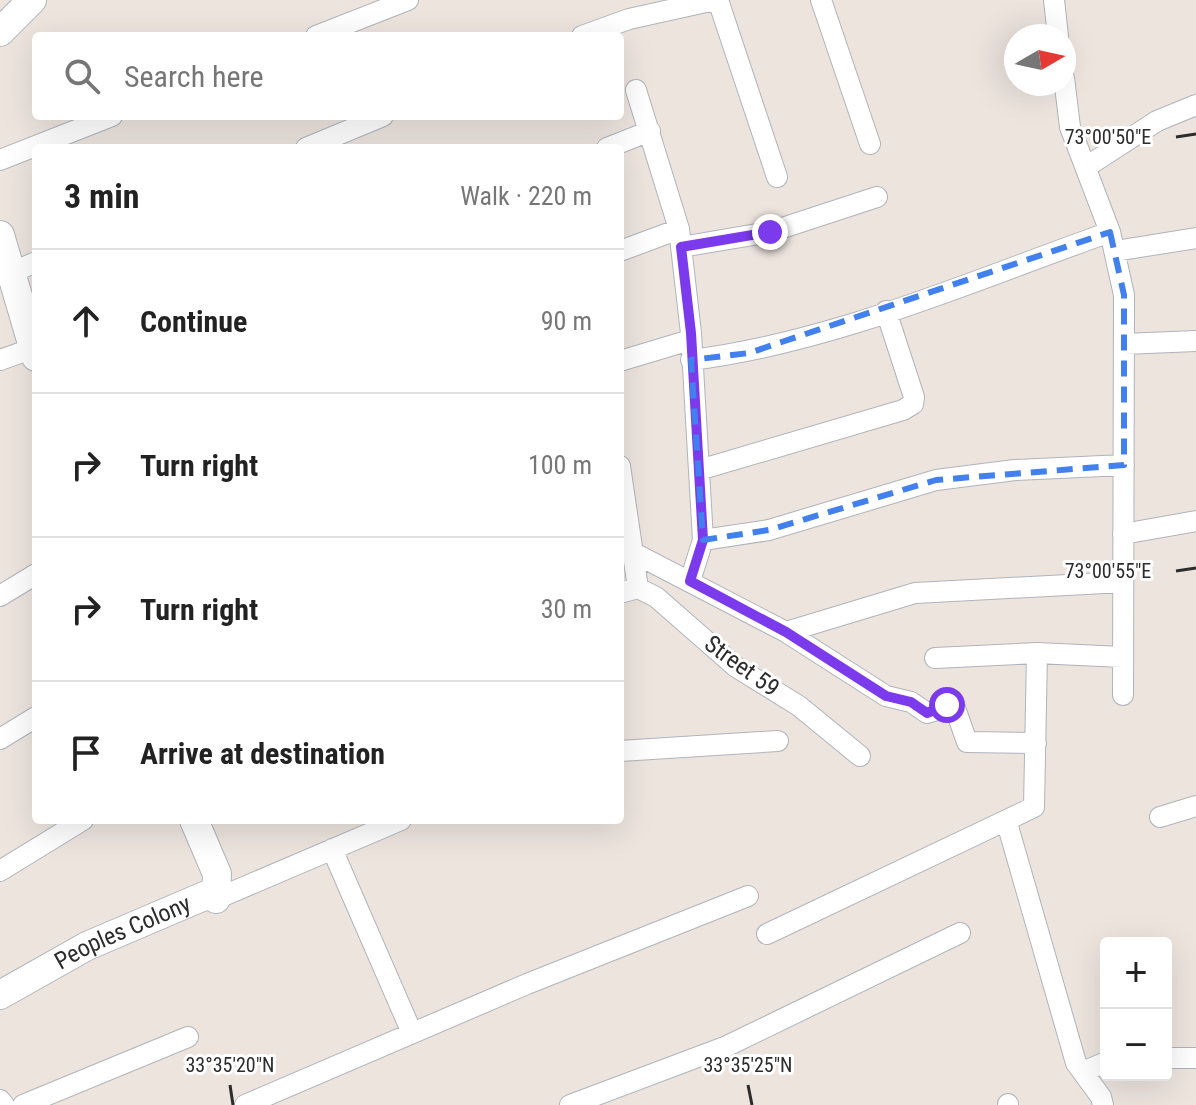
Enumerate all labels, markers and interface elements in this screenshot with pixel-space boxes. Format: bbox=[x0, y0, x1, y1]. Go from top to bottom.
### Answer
north arrow bbox=[1004, 24, 1076, 96]
search box bbox=[32, 32, 624, 120]
icon: search bbox=[60, 54, 104, 98]
text: Search here bbox=[124, 59, 264, 94]
text: 73°00'50"E bbox=[1065, 125, 1151, 149]
text: 3 min bbox=[64, 176, 140, 216]
text: Walk · 220 m bbox=[460, 181, 592, 211]
route end bbox=[752, 214, 788, 250]
icon: ahead bbox=[64, 299, 108, 343]
text: Continue bbox=[140, 304, 247, 339]
text: 90 m bbox=[541, 306, 592, 336]
icon: right bbox=[64, 443, 108, 487]
text: Turn right bbox=[140, 448, 258, 483]
text: 100 m bbox=[528, 450, 592, 480]
text: 73°00'55"E bbox=[1065, 559, 1151, 583]
icon: right bbox=[64, 587, 108, 631]
text: Turn right bbox=[140, 592, 258, 627]
text: 30 m bbox=[541, 594, 592, 624]
street label: Street 59 bbox=[699, 630, 785, 702]
route start bbox=[929, 687, 965, 723]
icon: arrive bbox=[64, 731, 108, 775]
text: Arrive at destination bbox=[140, 736, 385, 771]
street label: Peoples Colony bbox=[50, 889, 195, 975]
map controls bbox=[1100, 937, 1172, 1081]
button: + bbox=[1100, 937, 1172, 1009]
button: − bbox=[1100, 1009, 1172, 1081]
text: 33°35'20"N bbox=[185, 1053, 275, 1077]
text: 33°35'25"N bbox=[703, 1053, 793, 1077]

